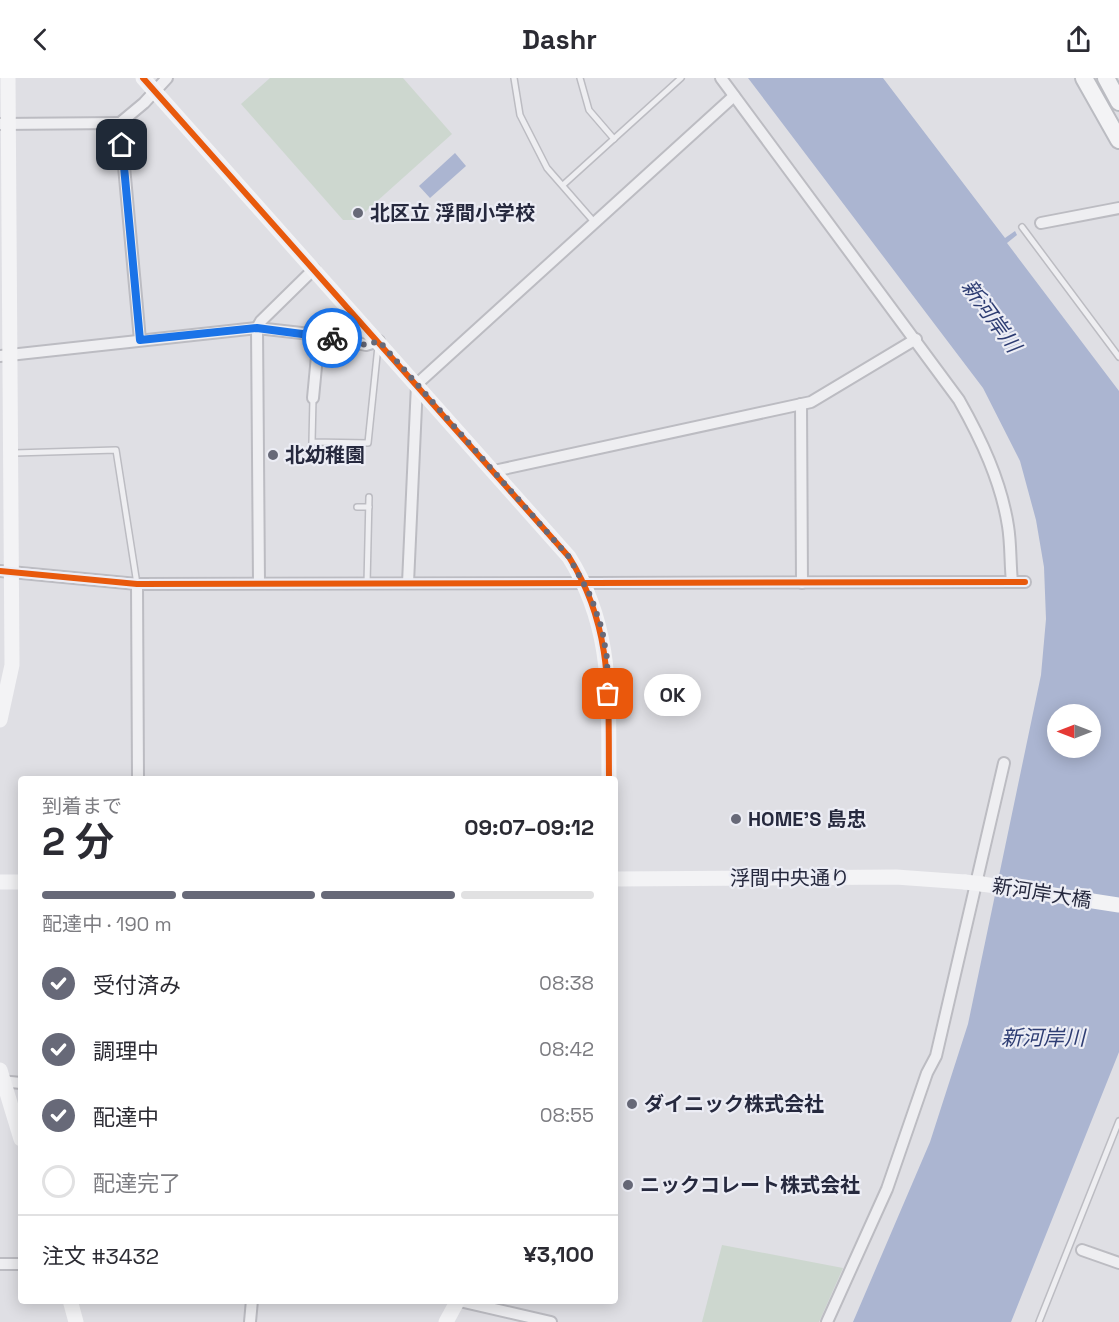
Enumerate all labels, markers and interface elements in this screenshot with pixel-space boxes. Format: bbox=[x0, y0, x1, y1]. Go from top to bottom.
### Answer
text: Dashr bbox=[522, 22, 597, 57]
icon: back bbox=[24, 23, 57, 56]
icon: share bbox=[1062, 23, 1095, 56]
pin bbox=[96, 119, 147, 170]
icon: home bbox=[105, 128, 138, 161]
place label: 北区立 浮間小学校 bbox=[370, 200, 535, 226]
marker: 北区立 浮間小学校 bbox=[351, 206, 365, 220]
water label: 新河岸川 bbox=[956, 274, 1028, 359]
courier bbox=[302, 308, 362, 368]
icon: bike bbox=[316, 322, 349, 355]
place label: 北幼稚園 bbox=[285, 442, 365, 468]
marker: 北幼稚園 bbox=[266, 448, 280, 462]
pin bbox=[582, 668, 633, 719]
callout: OK bbox=[644, 673, 701, 715]
icon: bag bbox=[591, 677, 624, 710]
text: OK bbox=[659, 682, 686, 708]
north arrow bbox=[1047, 704, 1101, 758]
map controls bbox=[1047, 704, 1101, 758]
text: 到着まで bbox=[42, 793, 122, 819]
place label: HOME'S 島忠 bbox=[748, 806, 866, 832]
marker: HOME'S 島忠 bbox=[729, 812, 743, 826]
text: 09:07–09:12 bbox=[464, 813, 594, 841]
text: 2 分 bbox=[42, 817, 114, 866]
street label: 浮間中央通り bbox=[730, 865, 850, 891]
street label: 新河岸大橋 bbox=[991, 872, 1093, 914]
text: 配達中 · 190 m bbox=[42, 911, 172, 937]
icon: check bbox=[42, 967, 75, 1000]
text: 08:38 bbox=[539, 970, 594, 996]
text: 受付済み bbox=[93, 971, 181, 999]
water label: 新河岸川 bbox=[1001, 1024, 1087, 1051]
icon: check bbox=[42, 1033, 75, 1066]
text: 08:42 bbox=[539, 1036, 594, 1062]
text: 調理中 bbox=[93, 1037, 159, 1065]
place label: ダイニック株式会社 bbox=[644, 1091, 824, 1117]
marker: ダイニック株式会社 bbox=[625, 1097, 639, 1111]
icon: check bbox=[42, 1099, 75, 1132]
text: 08:55 bbox=[540, 1102, 594, 1128]
text: 配達中 bbox=[93, 1103, 159, 1131]
text: 配達完了 bbox=[93, 1169, 181, 1197]
place label: ニックコレート株式会社 bbox=[640, 1172, 860, 1198]
marker: ニックコレート株式会社 bbox=[621, 1178, 635, 1192]
text: ¥3,100 bbox=[523, 1240, 594, 1268]
text: 注文 #3432 bbox=[42, 1242, 159, 1270]

